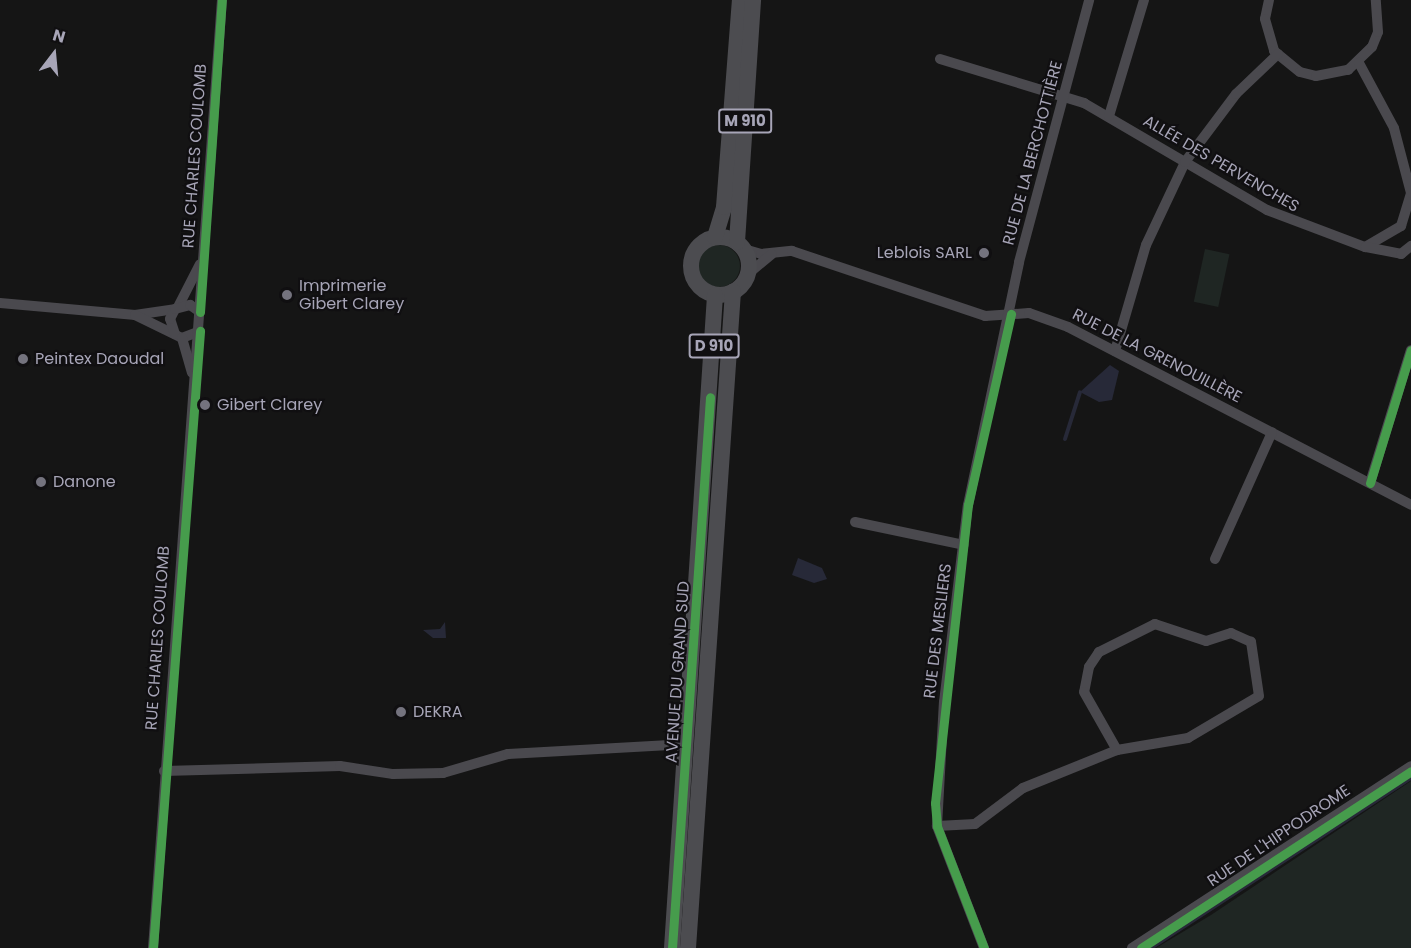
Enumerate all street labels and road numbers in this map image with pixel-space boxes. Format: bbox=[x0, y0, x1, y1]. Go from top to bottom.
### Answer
street label: RUE DE LA BERCHOTTIÈRE bbox=[999, 59, 1067, 247]
street label: RUE CHARLES COULOMB bbox=[179, 63, 211, 249]
road number: M 910 bbox=[718, 109, 772, 133]
street label: ALLÉE DES PERVENCHES bbox=[1140, 111, 1302, 217]
street label: RUE DE LA GRENOUILLÈRE bbox=[1069, 305, 1245, 407]
road number: D 910 bbox=[688, 334, 740, 358]
street label: RUE CHARLES COULOMB bbox=[142, 545, 174, 731]
street label: RUE DES MESLIERS bbox=[920, 562, 956, 700]
street label: AVENUE DU GRAND SUD bbox=[662, 581, 694, 763]
street label: RUE DE L'HIPPODROME bbox=[1204, 781, 1354, 891]

